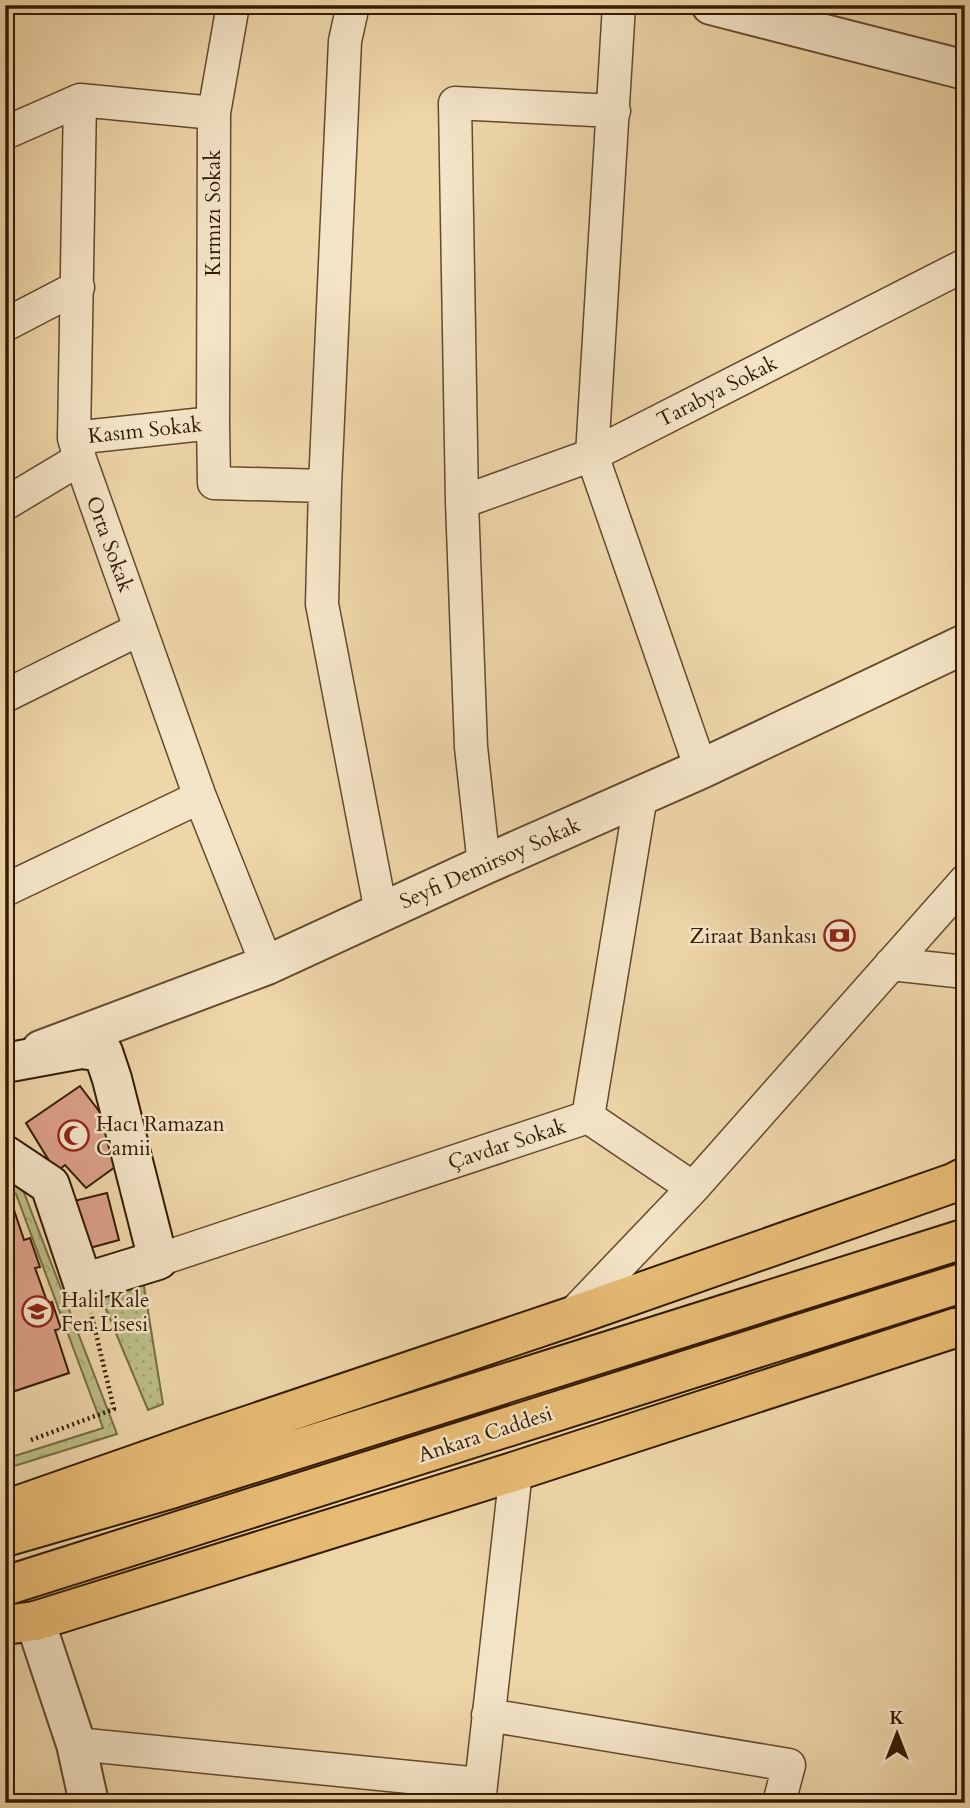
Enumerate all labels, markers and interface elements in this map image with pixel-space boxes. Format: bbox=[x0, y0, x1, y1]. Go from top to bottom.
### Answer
street label: Kırmızı Sokak bbox=[199, 149, 228, 277]
street label: Tarabya Sokak bbox=[652, 348, 783, 434]
street label: Kasım Sokak bbox=[87, 410, 204, 451]
street label: Orta Sokak bbox=[79, 492, 141, 597]
street label: Seyfi Demirsoy Sokak bbox=[395, 810, 586, 916]
bank icon: Ziraat Bankası bbox=[823, 919, 857, 953]
place label: Ziraat Bankası bbox=[690, 922, 817, 951]
place label: Hacı Ramazan Camii bbox=[96, 1110, 225, 1163]
street label: Çavdar Sokak bbox=[444, 1111, 571, 1177]
mosque icon: Hacı Ramazan Camii bbox=[56, 1119, 90, 1153]
place label: Halil Kale Fen Lisesi bbox=[61, 1286, 149, 1339]
school or university icon: Halil Kale Fen Lisesi bbox=[21, 1295, 55, 1329]
street label: Ankara Caddesi bbox=[414, 1399, 556, 1470]
north arrow bbox=[862, 1700, 932, 1770]
text: K bbox=[889, 1705, 905, 1731]

